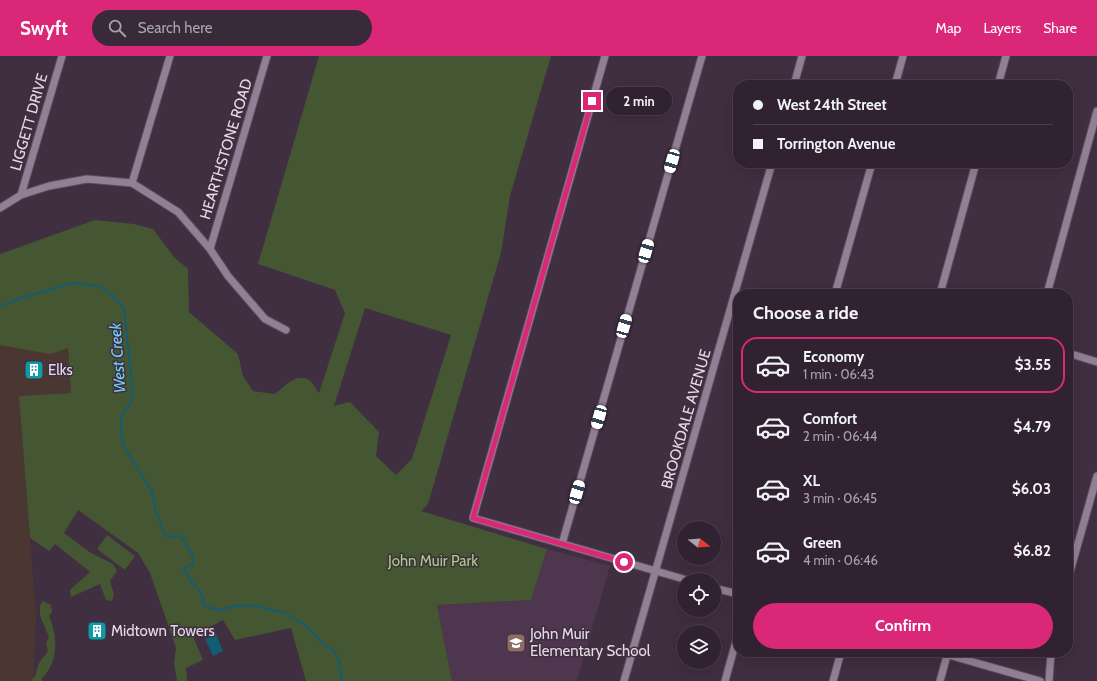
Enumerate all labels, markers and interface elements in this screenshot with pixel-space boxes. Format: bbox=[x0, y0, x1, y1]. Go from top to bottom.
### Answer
search box bbox=[92, 10, 372, 46]
text: Swyft bbox=[20, 17, 68, 40]
icon: search bbox=[106, 17, 128, 39]
text: Search here bbox=[138, 19, 212, 37]
text: Map bbox=[936, 19, 961, 37]
text: Layers bbox=[983, 19, 1021, 37]
text: Share bbox=[1043, 19, 1077, 37]
street label: LIGGETT DRIVE bbox=[7, 71, 51, 173]
street label: HEARTHSTONE ROAD bbox=[196, 76, 256, 222]
callout: 2 min bbox=[606, 87, 672, 115]
route end bbox=[583, 92, 601, 110]
text: 2 min bbox=[623, 93, 655, 109]
text: West 24th Street bbox=[777, 96, 887, 114]
text: Torrington Avenue bbox=[777, 135, 896, 153]
car bbox=[663, 148, 681, 174]
car bbox=[637, 238, 655, 264]
text: Choose a ride bbox=[753, 302, 858, 324]
car bbox=[615, 313, 633, 339]
water label: West Creek bbox=[105, 321, 129, 394]
street label: BROOKDALE AVENUE bbox=[657, 347, 715, 491]
icon: car bbox=[755, 347, 791, 383]
text: Economy bbox=[803, 348, 864, 366]
text: $3.55 bbox=[1015, 356, 1051, 374]
building icon: Elks bbox=[23, 359, 45, 381]
place label: Elks bbox=[48, 361, 73, 379]
text: 1 min · 06:43 bbox=[803, 366, 874, 382]
car bbox=[590, 404, 608, 430]
icon: car bbox=[755, 409, 791, 445]
text: Comfort bbox=[803, 410, 857, 428]
text: $4.79 bbox=[1014, 418, 1051, 436]
text: 2 min · 06:44 bbox=[803, 428, 877, 444]
icon: car bbox=[755, 471, 791, 507]
text: XL bbox=[803, 472, 820, 490]
car bbox=[568, 479, 586, 505]
text: $6.03 bbox=[1012, 480, 1051, 498]
text: 3 min · 06:45 bbox=[803, 490, 877, 506]
north arrow bbox=[677, 521, 721, 565]
map controls bbox=[677, 521, 721, 669]
icon: car bbox=[755, 533, 791, 569]
text: Green bbox=[803, 534, 841, 552]
text: $6.82 bbox=[1014, 542, 1051, 560]
park label: John Muir Park bbox=[387, 552, 478, 570]
text: 4 min · 06:46 bbox=[803, 552, 878, 568]
route start bbox=[615, 553, 633, 571]
button: locate bbox=[677, 573, 721, 617]
button: Confirm bbox=[753, 603, 1053, 649]
building icon: Midtown Towers bbox=[86, 620, 108, 642]
place label: Midtown Towers bbox=[111, 622, 215, 640]
place label: John Muir Elementary School bbox=[529, 625, 651, 660]
button: layers bbox=[677, 625, 721, 669]
school or university icon: John Muir Elementary School bbox=[505, 632, 527, 654]

